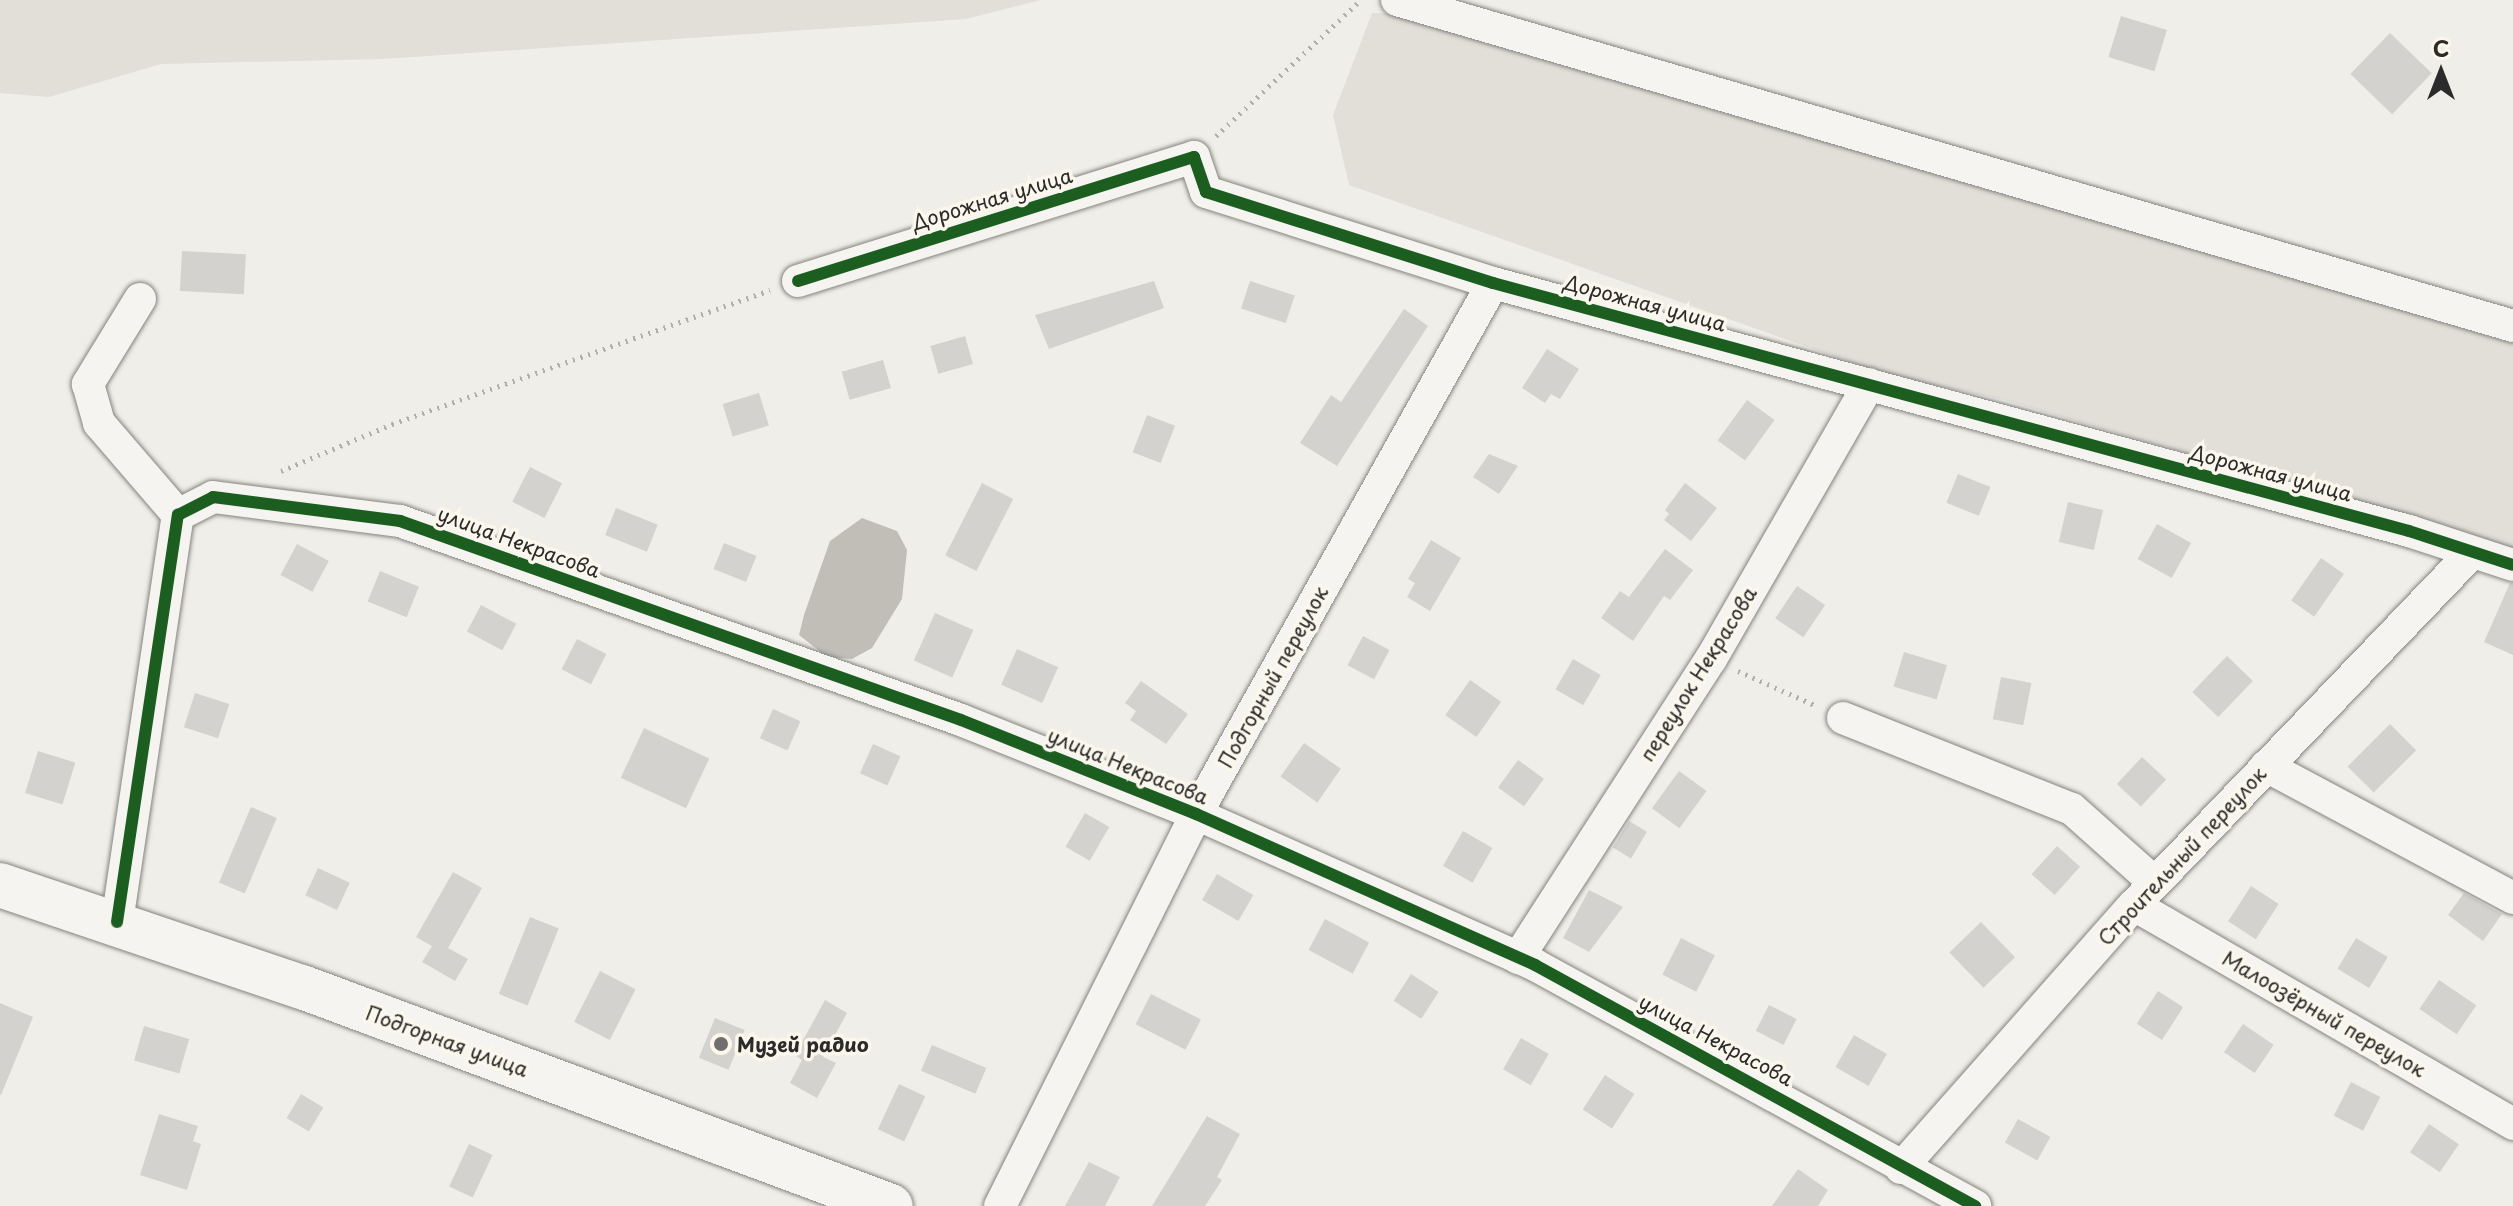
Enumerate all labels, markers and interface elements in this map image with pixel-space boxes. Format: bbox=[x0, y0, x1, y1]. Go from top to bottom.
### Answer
text: С bbox=[2433, 31, 2449, 64]
north arrow bbox=[2401, 32, 2481, 112]
street label: Дорожная улица bbox=[908, 163, 1076, 235]
street label: Дорожная улица bbox=[1561, 270, 1729, 336]
street label: Дорожная улица bbox=[2187, 440, 2355, 506]
street label: улица Некрасова bbox=[434, 501, 604, 583]
street label: Подгорный переулок bbox=[1213, 582, 1333, 772]
street label: переулок Некрасова bbox=[1634, 582, 1762, 766]
street label: улица Некрасова bbox=[1044, 723, 1212, 809]
street label: Строительный переулок bbox=[2093, 762, 2271, 950]
street label: Малоозёрный переулок bbox=[2218, 946, 2430, 1082]
street label: улица Некрасова bbox=[1634, 989, 1798, 1091]
street label: Подгорная улица bbox=[362, 1000, 532, 1082]
place label: Музей радио bbox=[737, 1032, 870, 1056]
marker: Музей радио bbox=[712, 1035, 730, 1053]

